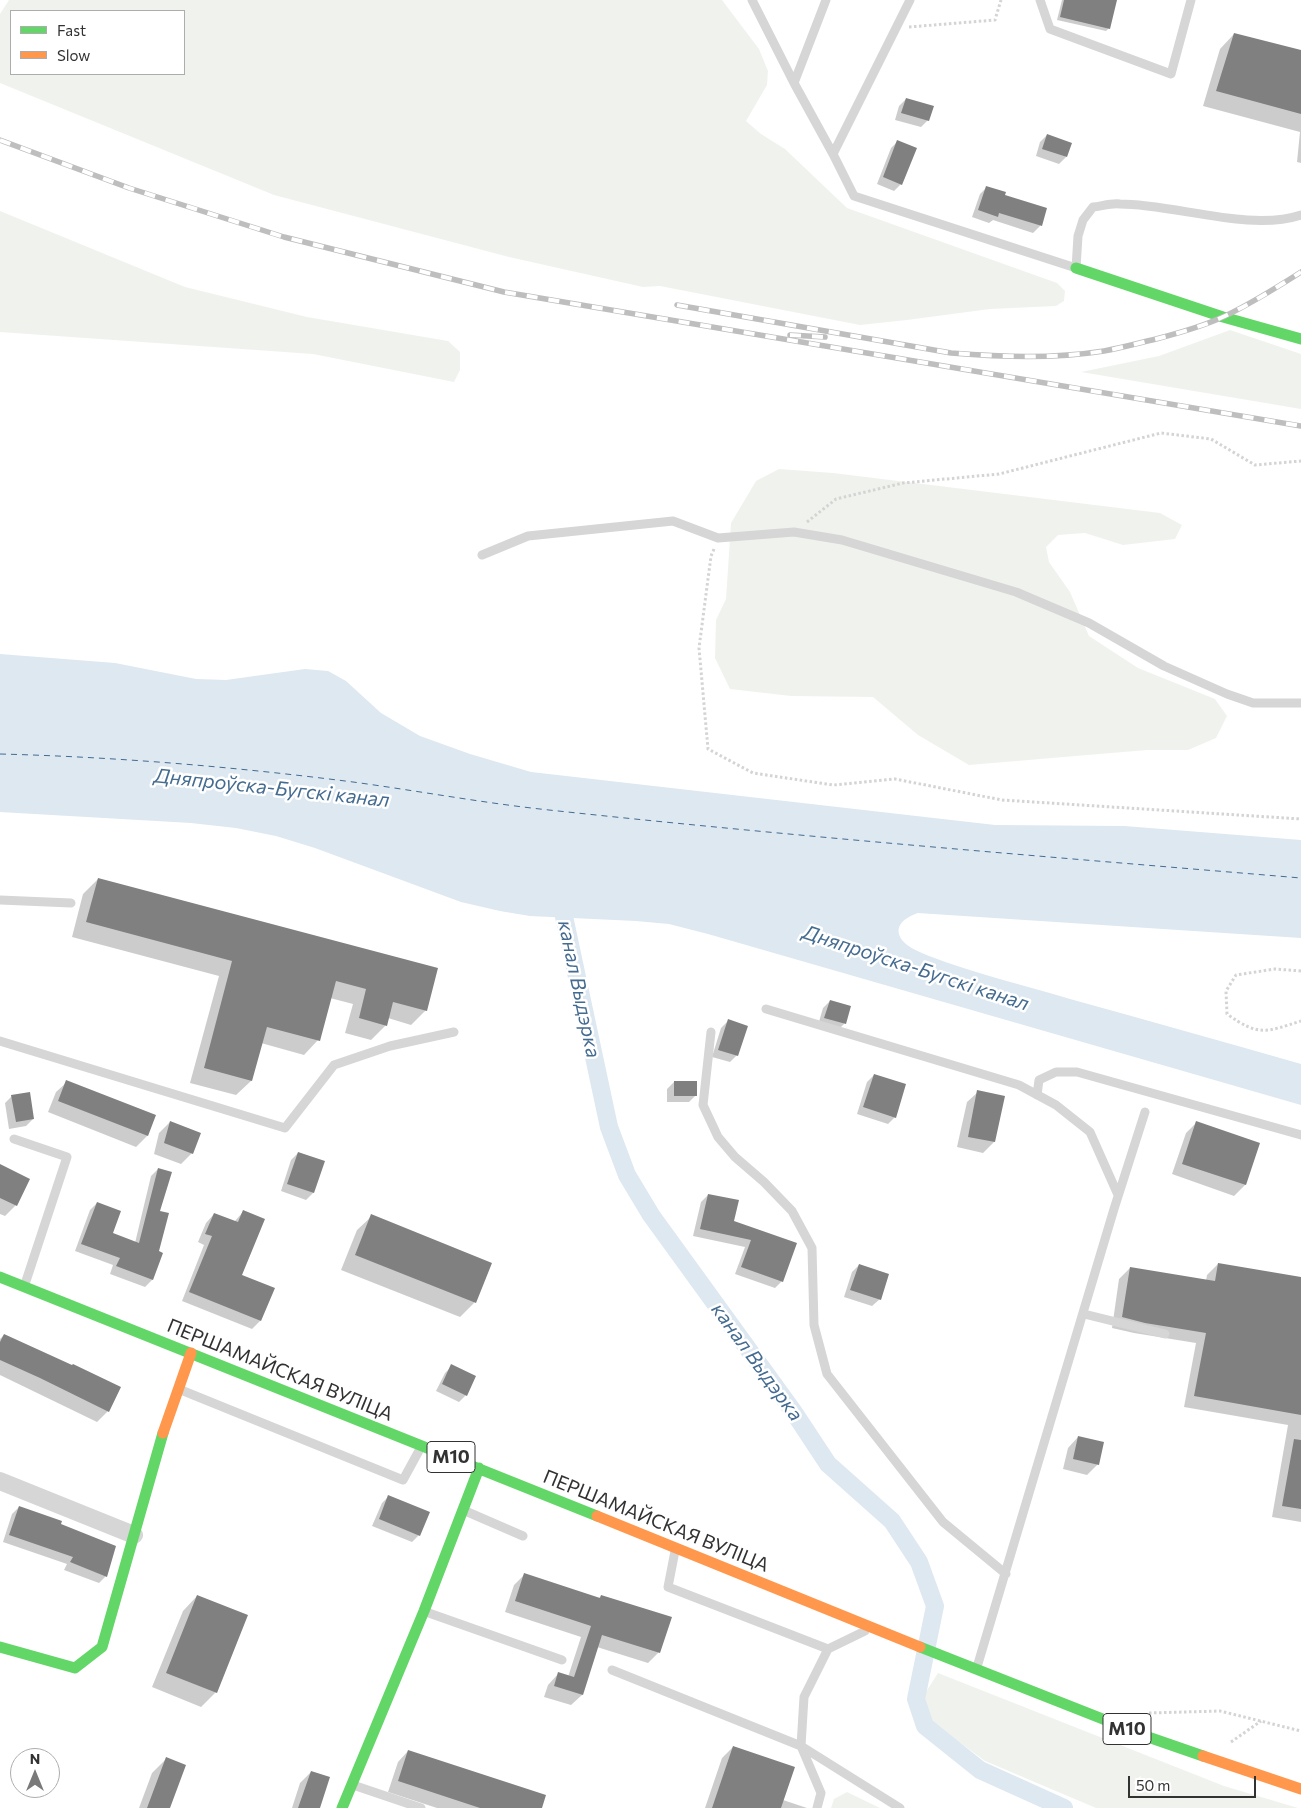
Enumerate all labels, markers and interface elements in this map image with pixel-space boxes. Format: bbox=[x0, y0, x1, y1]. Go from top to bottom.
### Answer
legend bbox=[10, 10, 185, 75]
text: Fast bbox=[57, 21, 86, 39]
text: Slow bbox=[57, 46, 90, 64]
water label: Дняпроўска-Бугскі канал bbox=[153, 764, 391, 812]
water label: канал Выдэрка bbox=[553, 918, 605, 1060]
water label: Дняпроўска-Бугскі канал bbox=[800, 920, 1032, 1016]
water label: канал Выдэрка bbox=[706, 1298, 808, 1426]
street label: ПЕРШАМАЙСКАЯ ВУЛІЦА bbox=[164, 1314, 396, 1426]
road number: М10 bbox=[427, 1441, 475, 1472]
street label: ПЕРШАМАЙСКАЯ ВУЛІЦА bbox=[540, 1465, 772, 1577]
road number: М10 bbox=[1103, 1714, 1151, 1745]
north arrow bbox=[10, 1748, 60, 1798]
text: N bbox=[30, 1750, 40, 1767]
scale bar bbox=[1131, 1766, 1258, 1798]
text: 50 m bbox=[1136, 1776, 1170, 1794]

